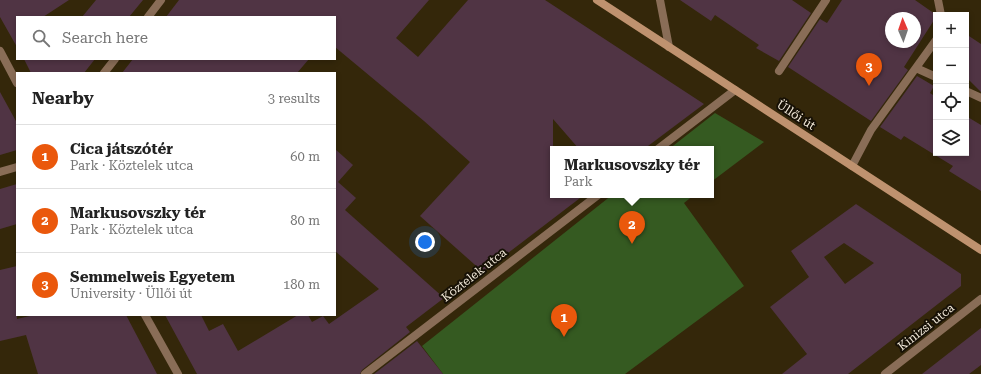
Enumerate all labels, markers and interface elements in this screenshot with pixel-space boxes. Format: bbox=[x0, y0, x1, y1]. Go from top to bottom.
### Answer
north arrow bbox=[885, 12, 921, 48]
map controls bbox=[933, 12, 969, 156]
button: + bbox=[933, 12, 969, 48]
search box bbox=[16, 16, 336, 60]
icon: search bbox=[30, 27, 52, 49]
text: Search here bbox=[62, 29, 148, 47]
button: − bbox=[933, 48, 969, 84]
pin: 3 bbox=[856, 53, 882, 86]
button: locate bbox=[933, 84, 969, 120]
text: Nearby bbox=[32, 88, 94, 108]
text: 3 results bbox=[268, 91, 320, 106]
street label: Üllői út bbox=[774, 97, 818, 133]
button: layers bbox=[933, 120, 969, 156]
text: Cica játszótér bbox=[70, 140, 173, 158]
popup bbox=[550, 146, 714, 198]
text: 1 bbox=[41, 149, 49, 164]
text: 60 m bbox=[290, 149, 320, 164]
text: Markusovszky tér bbox=[564, 156, 700, 174]
text: Park · Köztelek utca bbox=[70, 158, 193, 173]
text: Park bbox=[564, 174, 593, 189]
text: Markusovszky tér bbox=[70, 204, 206, 222]
pin: 2 bbox=[619, 211, 645, 244]
text: 2 bbox=[41, 213, 49, 228]
text: 80 m bbox=[290, 213, 320, 228]
text: Park · Köztelek utca bbox=[70, 222, 193, 237]
your location bbox=[415, 232, 435, 252]
street label: Köztelek utca bbox=[439, 245, 510, 305]
text: Semmelweis Egyetem bbox=[70, 268, 235, 286]
text: 3 bbox=[41, 277, 49, 292]
text: 180 m bbox=[283, 277, 320, 292]
text: University · Üllői út bbox=[70, 286, 192, 301]
street label: Kinizsi utca bbox=[895, 300, 957, 353]
pin: 1 bbox=[551, 304, 577, 337]

